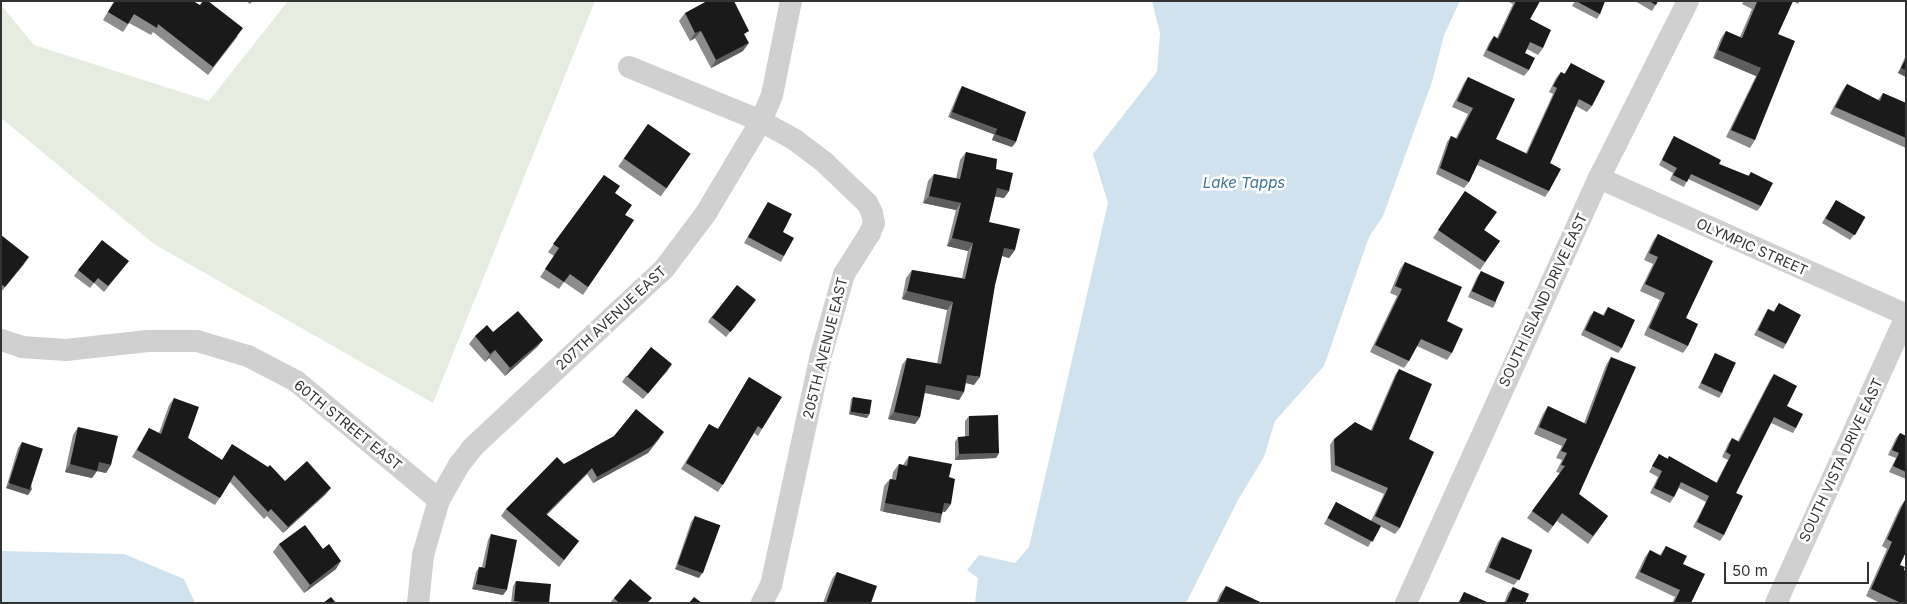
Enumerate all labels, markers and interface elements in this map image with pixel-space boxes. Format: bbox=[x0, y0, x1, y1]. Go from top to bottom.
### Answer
water label: Lake Tapps bbox=[1203, 174, 1285, 192]
street label: SOUTH ISLAND DRIVE EAST bbox=[1495, 211, 1591, 389]
street label: OLYMPIC STREET bbox=[1694, 215, 1810, 279]
street label: 207TH AVENUE EAST bbox=[552, 263, 670, 373]
street label: 205TH AVENUE EAST bbox=[799, 275, 851, 421]
street label: 60TH STREET EAST bbox=[291, 376, 405, 474]
street label: SOUTH VISTA DRIVE EAST bbox=[1796, 376, 1886, 544]
scale bar bbox=[1727, 552, 1872, 584]
text: 50 m bbox=[1732, 561, 1768, 580]

